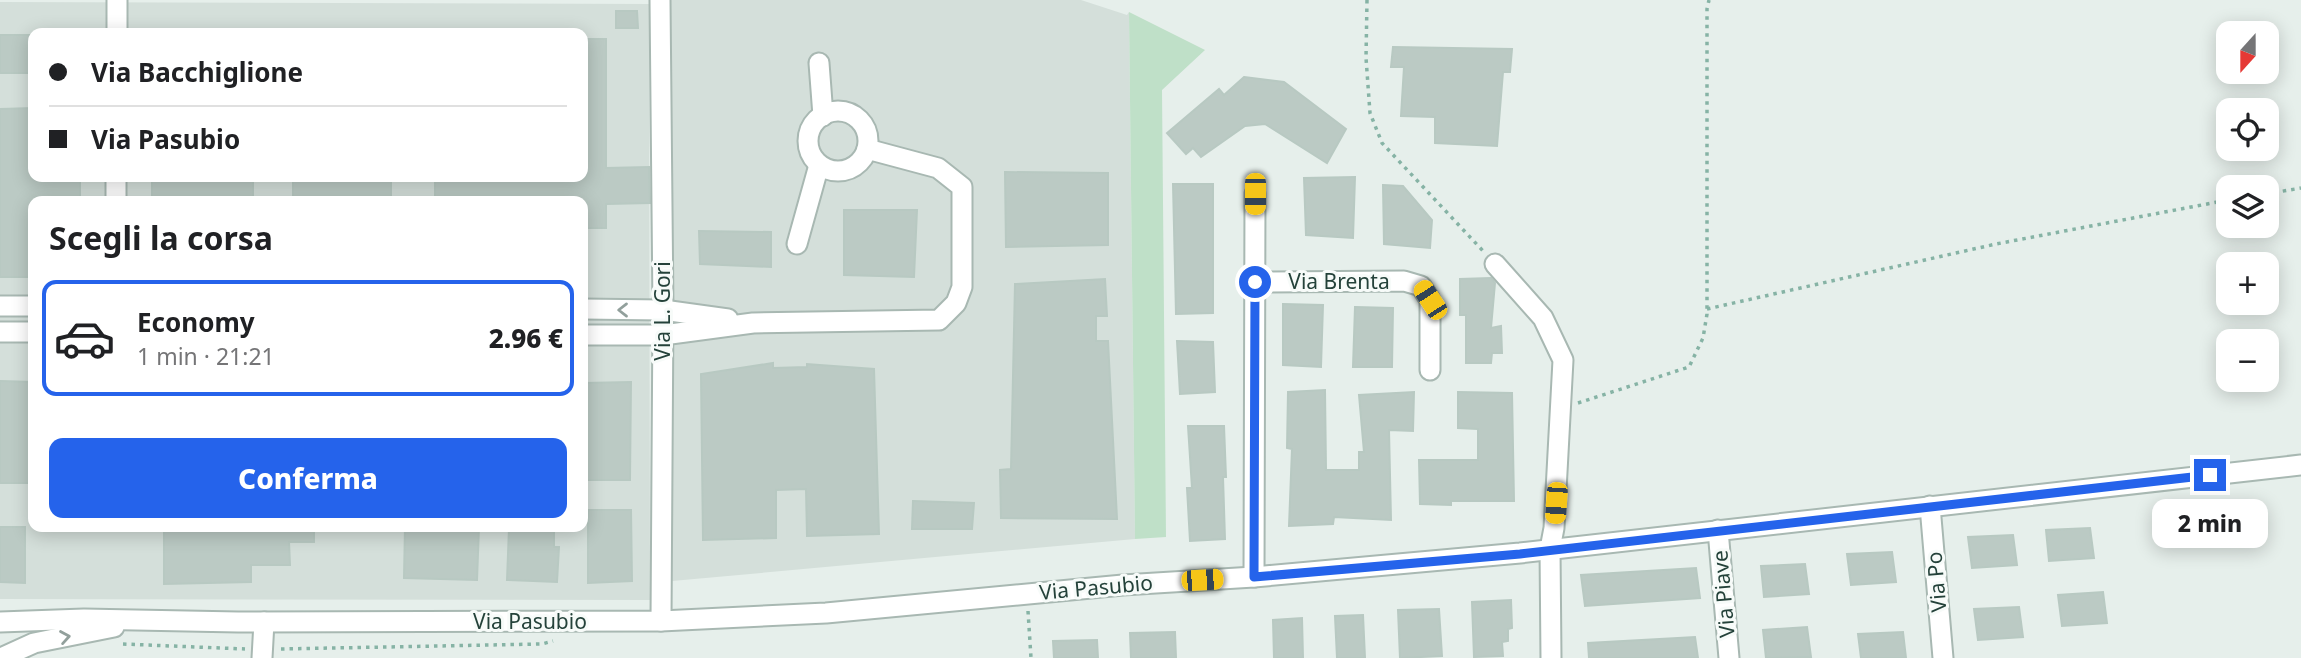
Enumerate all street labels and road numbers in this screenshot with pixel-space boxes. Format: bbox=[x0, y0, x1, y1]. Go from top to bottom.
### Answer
street label: Via L. Gori bbox=[648, 261, 676, 361]
street label: Via Brenta bbox=[1288, 267, 1390, 295]
street label: Via Piave bbox=[1705, 549, 1741, 639]
street label: Via Po bbox=[1919, 551, 1953, 614]
street label: Via Pasubio bbox=[1038, 568, 1154, 606]
street label: Via Pasubio bbox=[473, 607, 587, 635]

